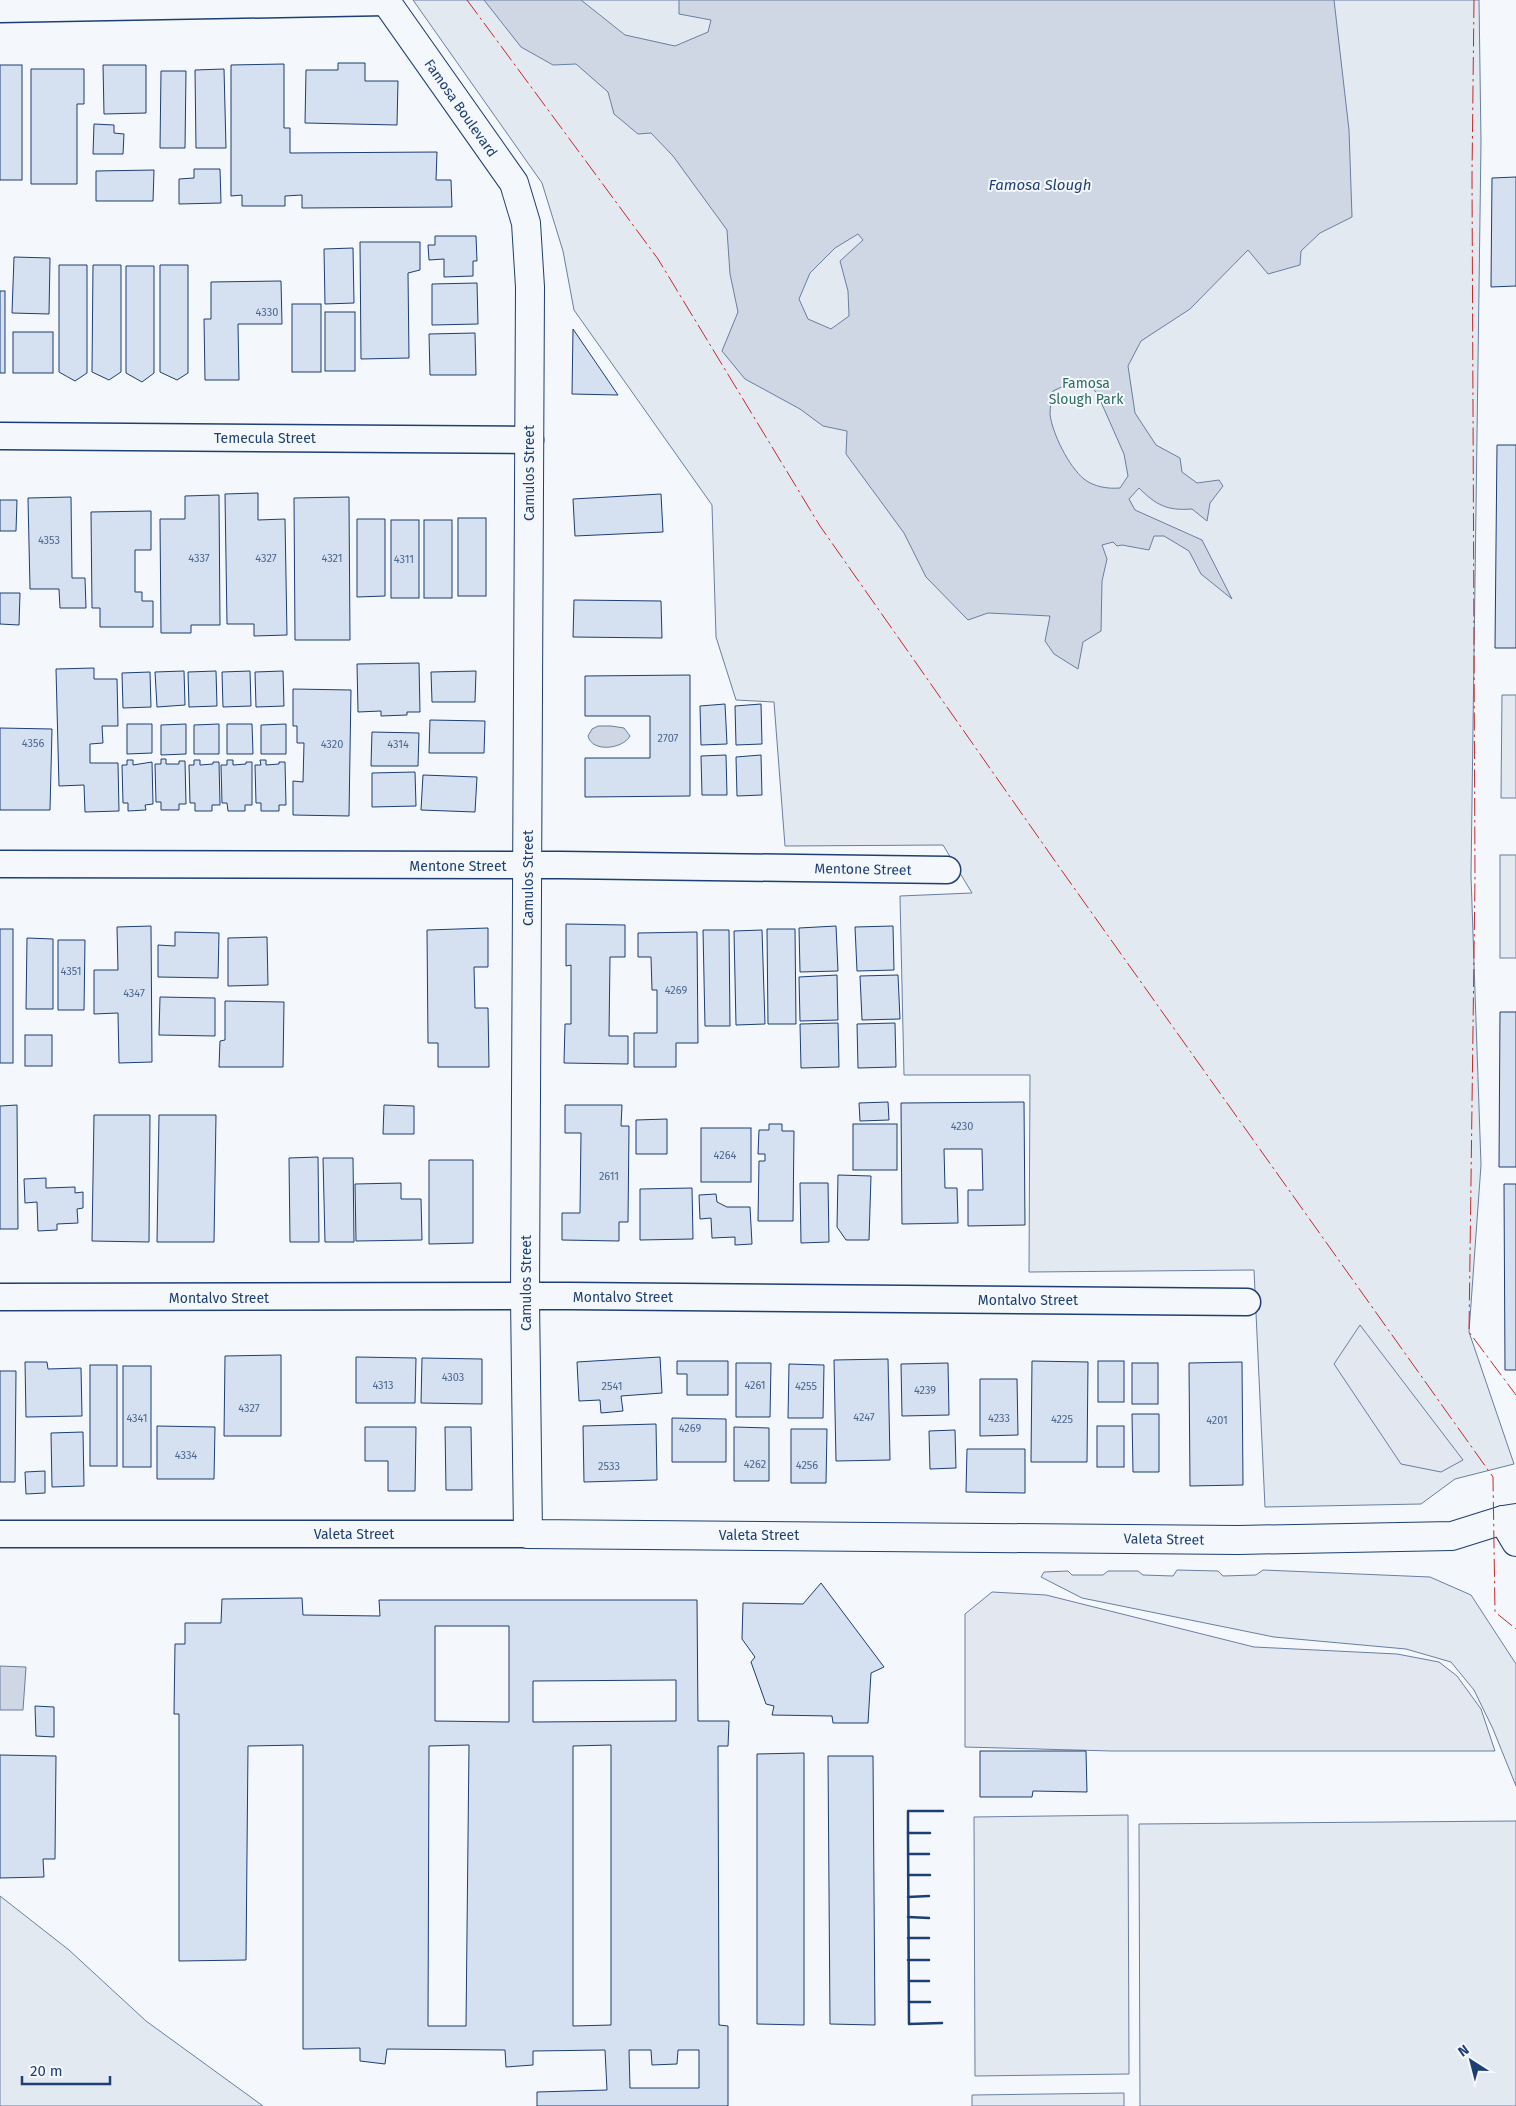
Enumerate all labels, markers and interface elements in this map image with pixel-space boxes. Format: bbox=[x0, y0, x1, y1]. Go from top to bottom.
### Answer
street label: Famosa Boulevard bbox=[420, 56, 501, 161]
water label: Famosa Slough bbox=[988, 176, 1092, 194]
house number: 4330 bbox=[256, 306, 278, 319]
park label: Famosa Slough Park bbox=[1049, 375, 1124, 408]
street label: Camulos Street bbox=[521, 424, 538, 521]
street label: Temecula Street bbox=[214, 430, 317, 447]
house number: 4353 bbox=[38, 534, 60, 547]
house number: 4337 bbox=[188, 552, 210, 565]
house number: 4327 bbox=[255, 552, 277, 565]
house number: 4321 bbox=[322, 552, 342, 565]
house number: 4311 bbox=[394, 553, 414, 566]
house number: 2707 bbox=[658, 732, 679, 745]
house number: 4356 bbox=[22, 737, 44, 750]
house number: 4320 bbox=[321, 738, 343, 751]
house number: 4314 bbox=[387, 738, 409, 751]
street label: Camulos Street bbox=[520, 829, 537, 926]
street label: Mentone Street bbox=[409, 858, 508, 875]
street label: Mentone Street bbox=[814, 860, 913, 879]
house number: 4351 bbox=[61, 965, 81, 978]
house number: 4269 bbox=[665, 984, 687, 997]
house number: 4347 bbox=[123, 987, 145, 1000]
house number: 4230 bbox=[951, 1120, 973, 1133]
house number: 4264 bbox=[714, 1149, 737, 1162]
house number: 2611 bbox=[599, 1170, 619, 1183]
street label: Camulos Street bbox=[518, 1234, 535, 1331]
street label: Montalvo Street bbox=[573, 1289, 674, 1306]
street label: Montalvo Street bbox=[169, 1290, 270, 1307]
street label: Montalvo Street bbox=[978, 1292, 1079, 1309]
house number: 4303 bbox=[442, 1371, 464, 1384]
house number: 4313 bbox=[372, 1379, 394, 1392]
house number: 4261 bbox=[744, 1379, 766, 1392]
house number: 2541 bbox=[602, 1380, 622, 1393]
house number: 4255 bbox=[795, 1380, 818, 1393]
house number: 4239 bbox=[914, 1384, 936, 1397]
house number: 4327 bbox=[238, 1402, 260, 1415]
house number: 4247 bbox=[853, 1411, 875, 1424]
house number: 4341 bbox=[126, 1412, 148, 1425]
house number: 4233 bbox=[988, 1412, 1010, 1425]
house number: 4225 bbox=[1051, 1413, 1073, 1426]
house number: 4201 bbox=[1206, 1414, 1228, 1427]
house number: 4269 bbox=[679, 1422, 701, 1435]
house number: 4334 bbox=[175, 1449, 197, 1462]
house number: 4262 bbox=[744, 1458, 766, 1471]
house number: 4256 bbox=[796, 1459, 818, 1472]
house number: 2533 bbox=[598, 1460, 620, 1473]
street label: Valeta Street bbox=[314, 1526, 395, 1543]
street label: Valeta Street bbox=[719, 1527, 800, 1544]
street label: Valeta Street bbox=[1124, 1530, 1205, 1549]
north arrow bbox=[1446, 2036, 1496, 2086]
text: N bbox=[1455, 2041, 1472, 2060]
scale bar bbox=[22, 2054, 110, 2086]
text: 20 m bbox=[30, 2062, 63, 2080]

